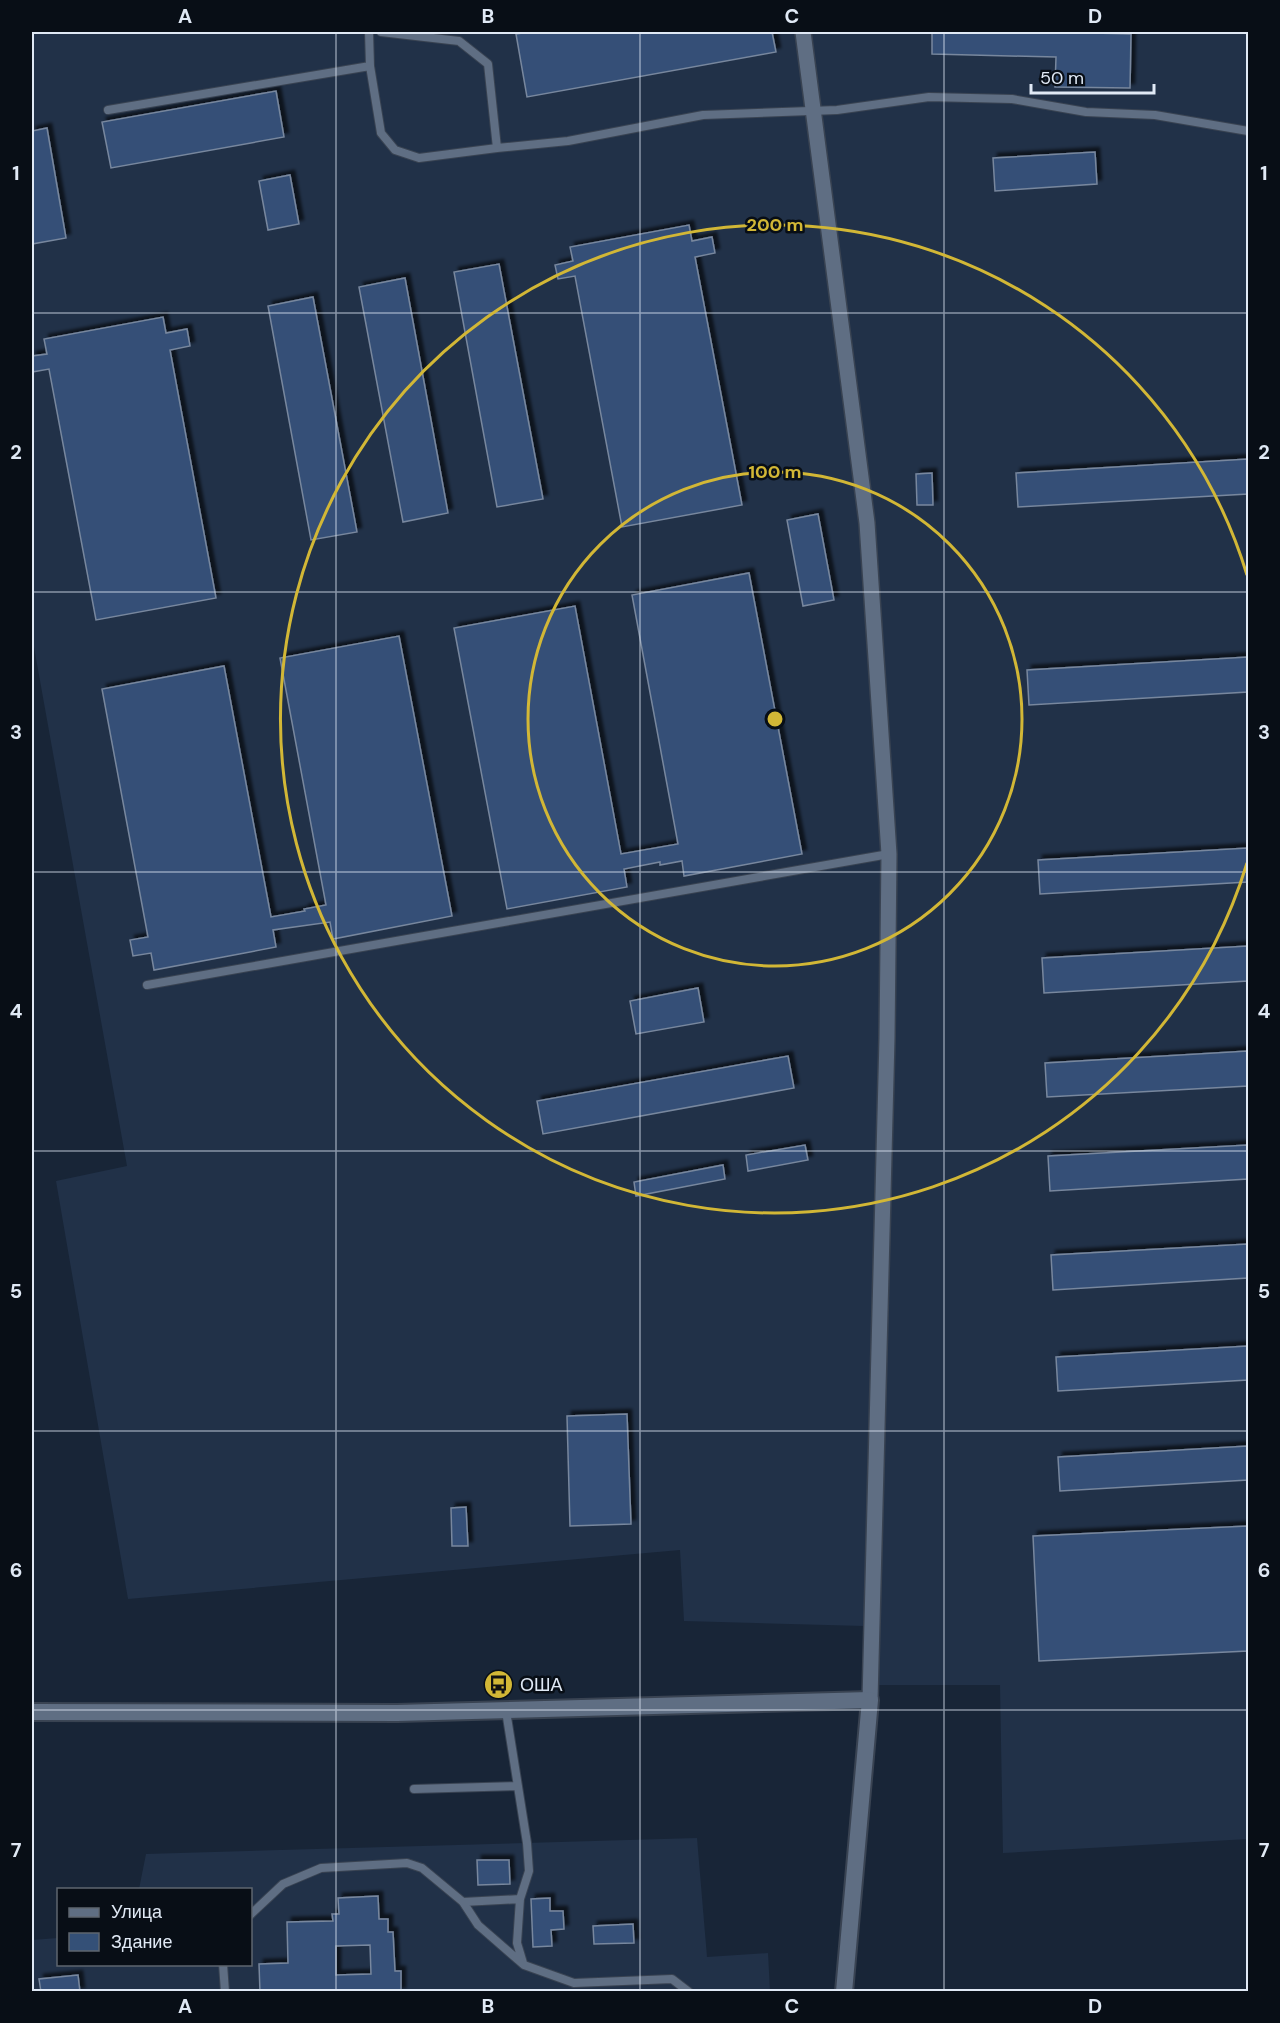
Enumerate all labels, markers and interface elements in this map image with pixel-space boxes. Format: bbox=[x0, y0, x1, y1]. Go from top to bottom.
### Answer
text: A bbox=[178, 3, 192, 29]
text: B bbox=[482, 3, 494, 29]
text: C bbox=[785, 3, 799, 29]
text: D bbox=[1088, 3, 1102, 29]
scale bar bbox=[1031, 57, 1154, 95]
text: 50 m bbox=[1040, 66, 1084, 90]
text: 1 bbox=[12, 160, 20, 186]
text: 1 bbox=[1260, 160, 1268, 186]
text: 200 m bbox=[747, 213, 803, 237]
text: 2 bbox=[10, 439, 22, 465]
text: 2 bbox=[1258, 439, 1270, 465]
text: 100 m bbox=[748, 460, 802, 484]
centre of rings bbox=[765, 709, 785, 729]
text: 3 bbox=[10, 719, 22, 745]
text: 3 bbox=[1258, 719, 1270, 745]
text: 4 bbox=[10, 998, 23, 1024]
text: 4 bbox=[1258, 998, 1271, 1024]
text: 5 bbox=[10, 1278, 22, 1304]
text: 5 bbox=[1258, 1278, 1270, 1304]
text: 6 bbox=[10, 1557, 22, 1583]
text: 6 bbox=[1258, 1557, 1270, 1583]
bus stop icon: ОША bbox=[483, 1669, 515, 1701]
place label: ОША bbox=[520, 1673, 563, 1697]
text: 7 bbox=[11, 1837, 22, 1863]
text: 7 bbox=[1259, 1837, 1270, 1863]
legend bbox=[57, 1888, 252, 1966]
text: Улица bbox=[111, 1900, 163, 1924]
text: Здание bbox=[111, 1930, 172, 1954]
text: A bbox=[178, 1993, 192, 2019]
text: B bbox=[482, 1993, 494, 2019]
text: C bbox=[785, 1993, 799, 2019]
text: D bbox=[1088, 1993, 1102, 2019]

